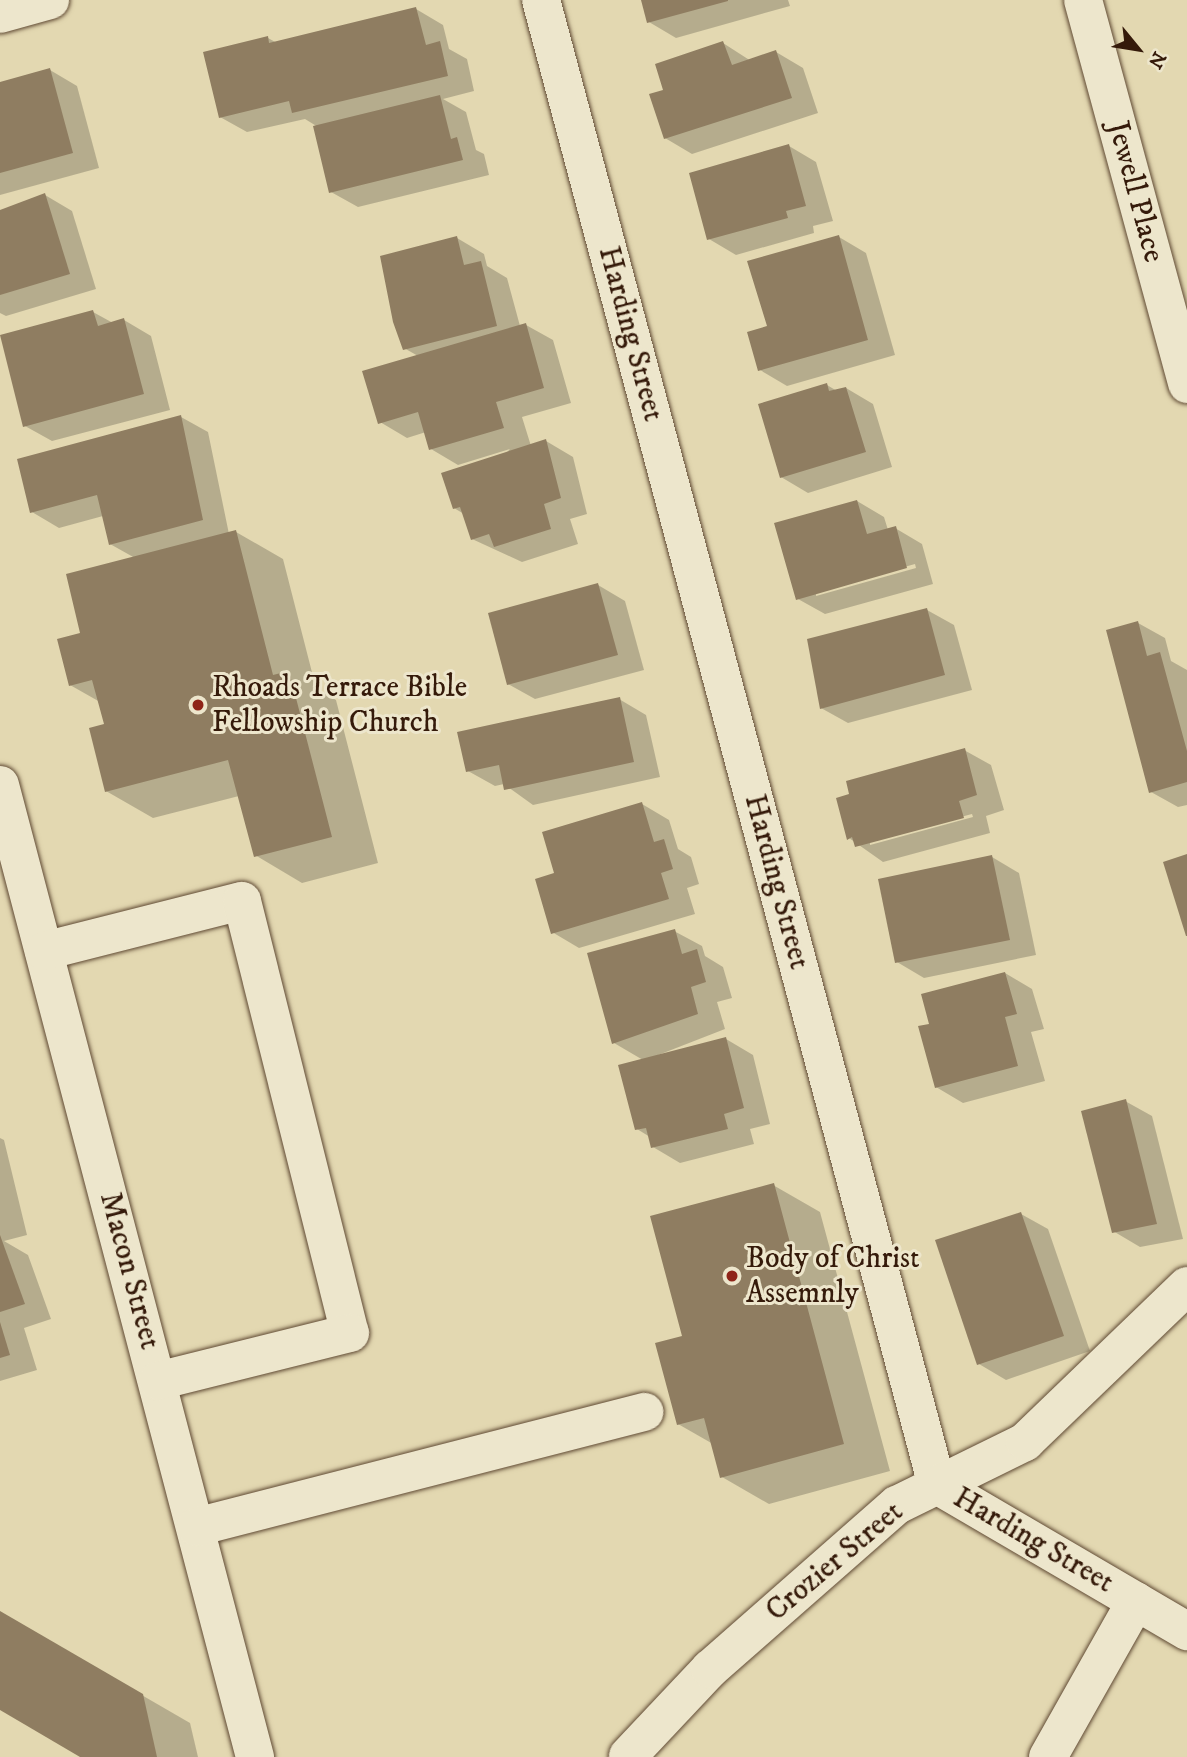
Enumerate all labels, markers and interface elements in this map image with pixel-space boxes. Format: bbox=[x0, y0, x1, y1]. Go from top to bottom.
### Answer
north arrow bbox=[1103, 14, 1173, 84]
text: N bbox=[1143, 47, 1170, 72]
street label: Jewell Place bbox=[1099, 118, 1171, 266]
street label: Harding Street bbox=[589, 243, 671, 425]
place label: Rhoads Terrace Bible Fellowship Church bbox=[212, 670, 467, 740]
marker: Rhoads Terrace Bible Fellowship Church bbox=[190, 697, 206, 713]
street label: Harding Street bbox=[735, 791, 817, 973]
street label: Macon Street bbox=[91, 1189, 167, 1353]
place label: Body of Christ Assemnly bbox=[746, 1241, 920, 1312]
marker: Body of Christ Assemnly bbox=[724, 1268, 740, 1284]
street label: Harding Street bbox=[946, 1481, 1120, 1601]
street label: Crozier Street bbox=[759, 1494, 911, 1630]

